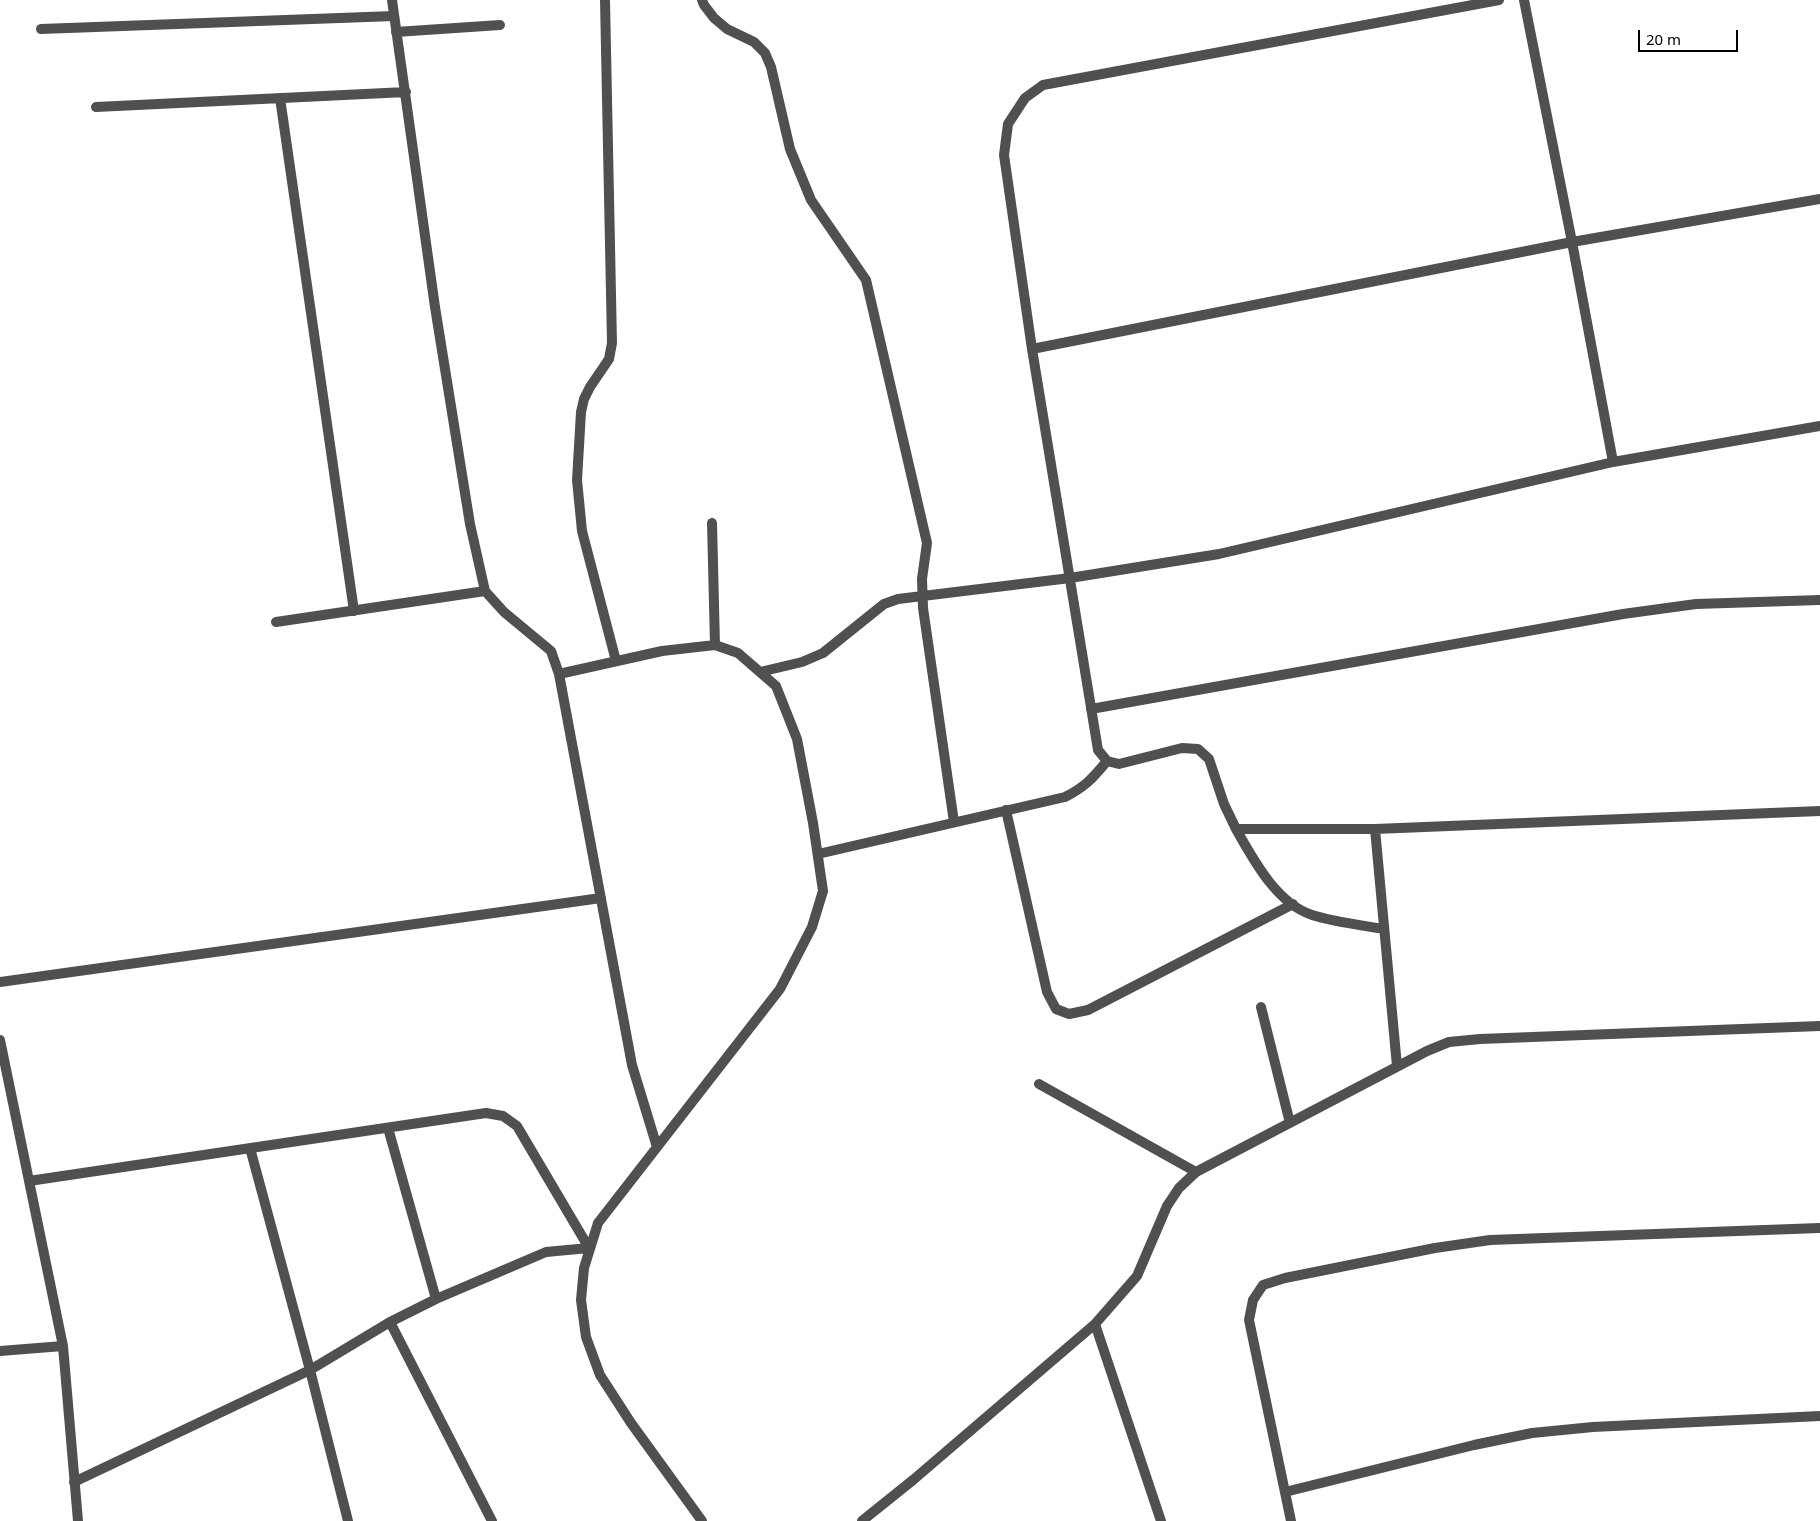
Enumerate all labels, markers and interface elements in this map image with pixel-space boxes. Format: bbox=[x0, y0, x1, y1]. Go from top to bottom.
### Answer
scale bar bbox=[1640, 20, 1740, 52]
text: 20 m bbox=[1646, 29, 1681, 49]

